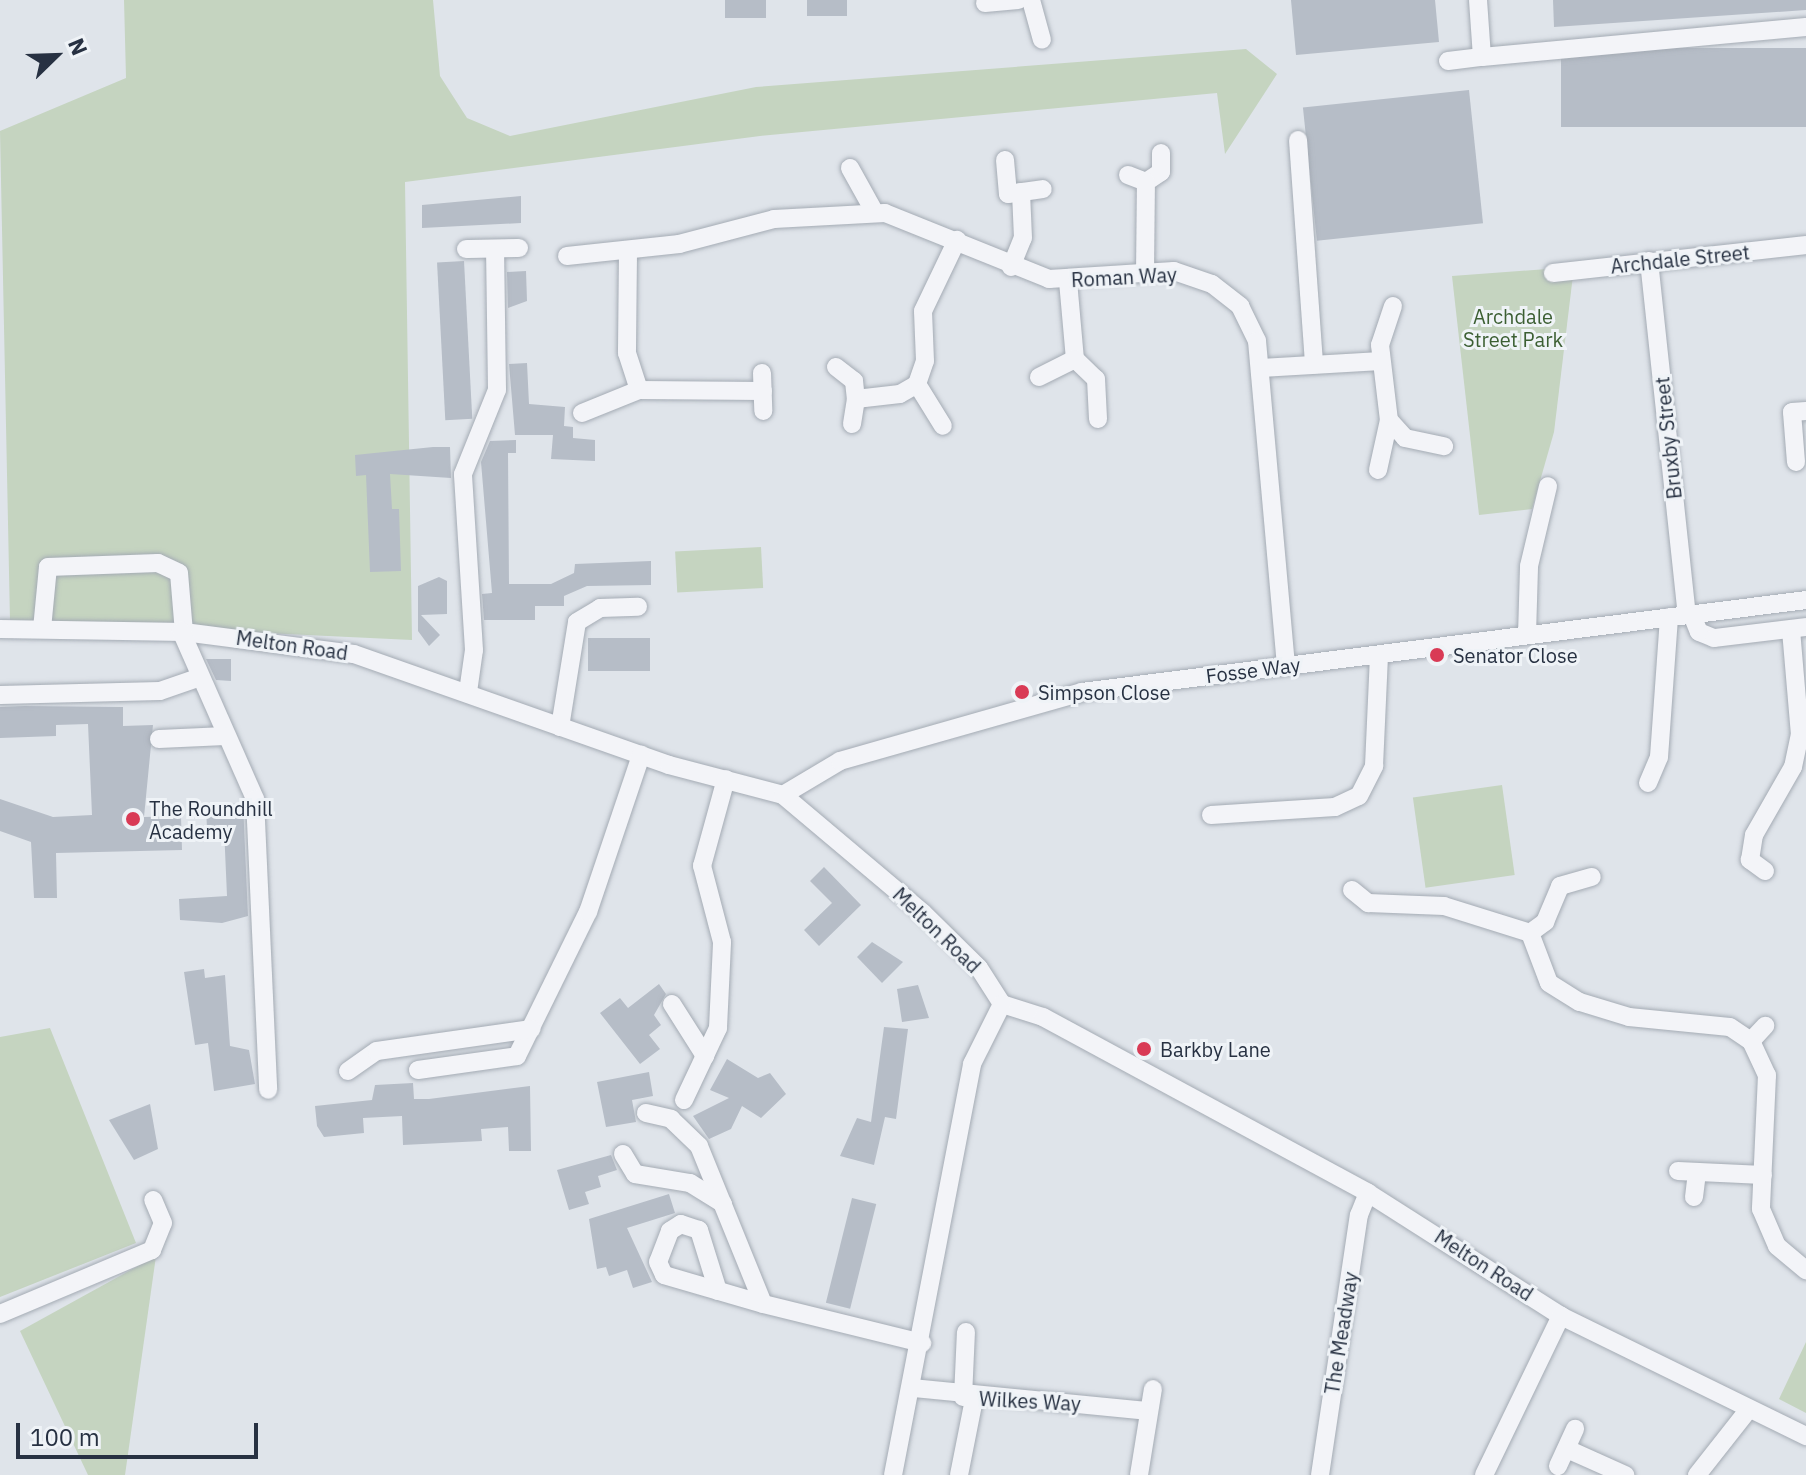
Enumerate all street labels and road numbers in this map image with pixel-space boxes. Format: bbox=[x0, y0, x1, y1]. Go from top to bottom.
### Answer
street label: Archdale Street bbox=[1609, 240, 1751, 278]
street label: Roman Way bbox=[1070, 262, 1178, 292]
street label: Bruxby Street bbox=[1650, 376, 1686, 500]
street label: Melton Road bbox=[234, 625, 350, 665]
street label: Fosse Way bbox=[1204, 652, 1302, 688]
street label: Melton Road bbox=[888, 882, 986, 978]
street label: Melton Road bbox=[1430, 1224, 1538, 1306]
street label: The Meadway bbox=[1319, 1270, 1363, 1396]
street label: Wilkes Way bbox=[978, 1386, 1082, 1416]

